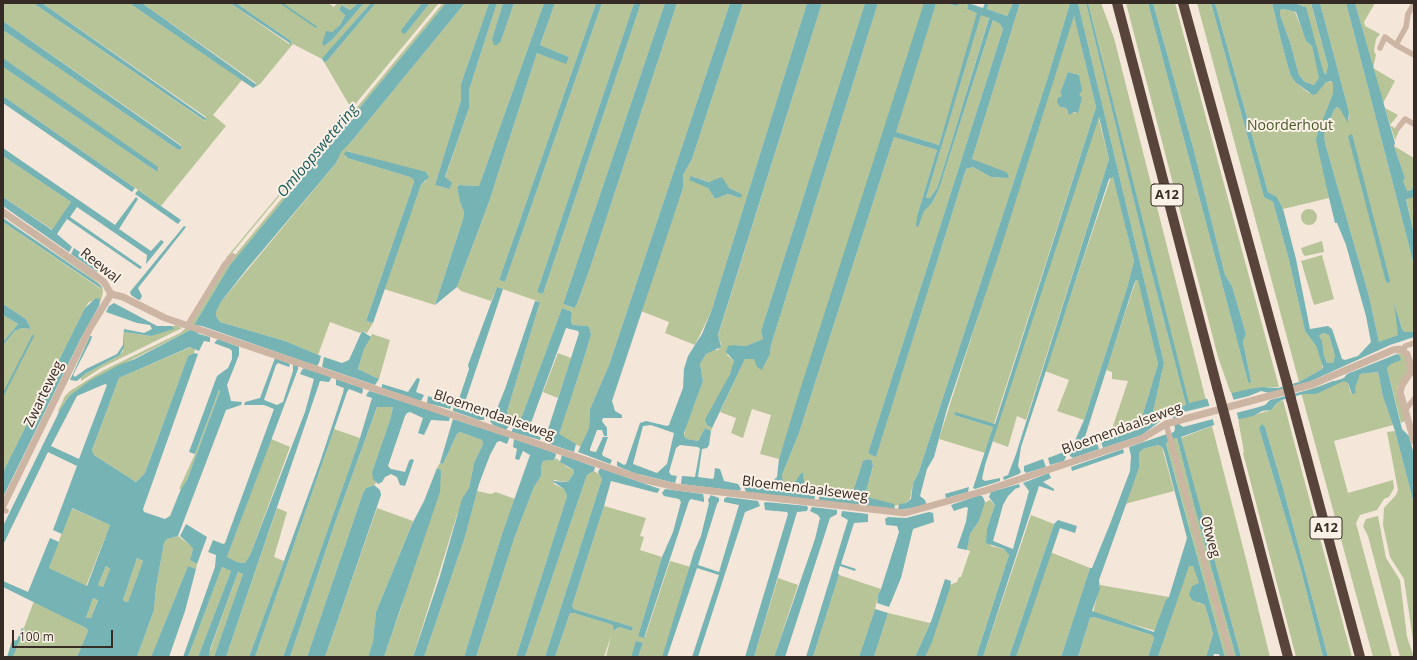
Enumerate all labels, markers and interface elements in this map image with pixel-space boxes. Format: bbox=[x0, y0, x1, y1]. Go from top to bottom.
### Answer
water label: Omloopswetering bbox=[274, 101, 362, 201]
park label: Noorderhout bbox=[1247, 118, 1333, 134]
road number: A12 bbox=[1151, 184, 1183, 206]
street label: Reewal bbox=[77, 245, 123, 287]
street label: Zwarteweg bbox=[21, 358, 67, 430]
street label: Bloemendaalseweg bbox=[431, 386, 557, 444]
street label: Bloemendaalseweg bbox=[1060, 399, 1184, 459]
street label: Bloemendaalseweg bbox=[741, 473, 869, 505]
street label: Otweg bbox=[1196, 514, 1224, 560]
road number: A12 bbox=[1310, 517, 1342, 539]
scale bar bbox=[14, 622, 115, 648]
text: 100 m bbox=[19, 628, 54, 645]

